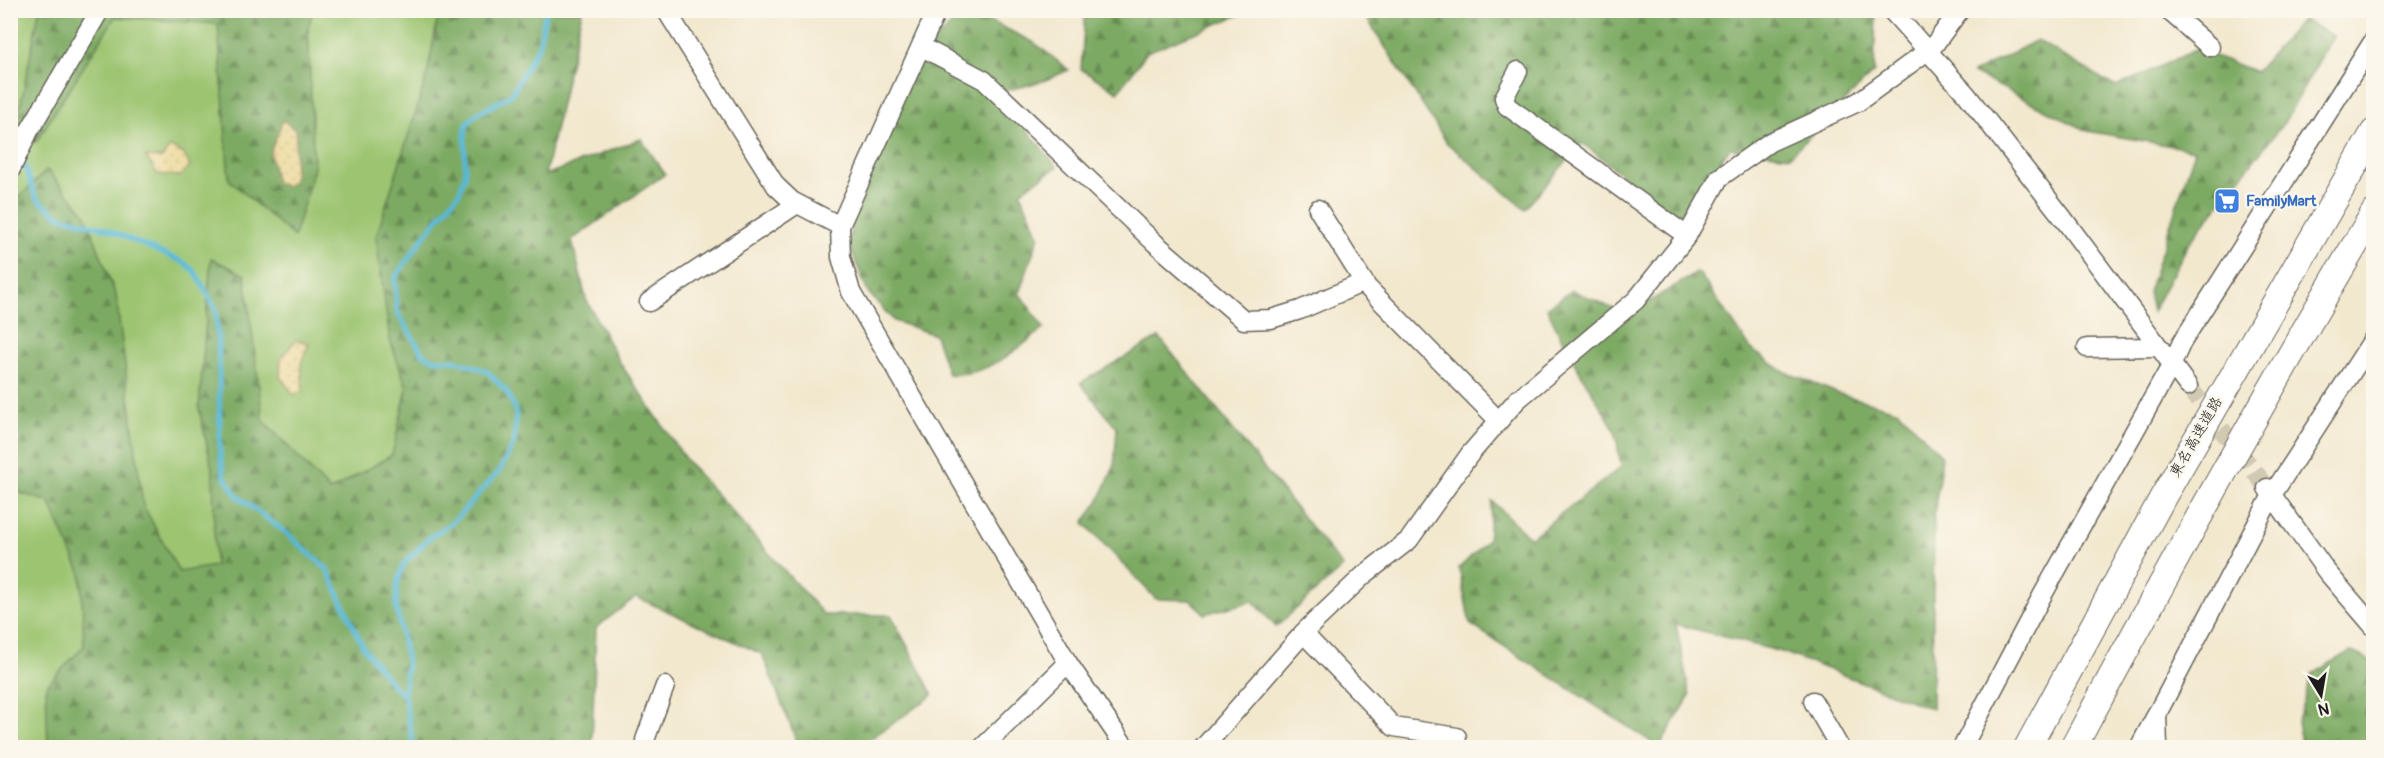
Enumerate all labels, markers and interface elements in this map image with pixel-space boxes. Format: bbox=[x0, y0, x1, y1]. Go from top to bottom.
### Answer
supermarket icon: FamilyMart bbox=[2212, 186, 2242, 216]
place label: FamilyMart bbox=[2246, 192, 2317, 211]
street label: 東名高速道路 bbox=[2165, 393, 2227, 481]
north arrow bbox=[2291, 665, 2351, 725]
text: N bbox=[2316, 698, 2331, 720]

